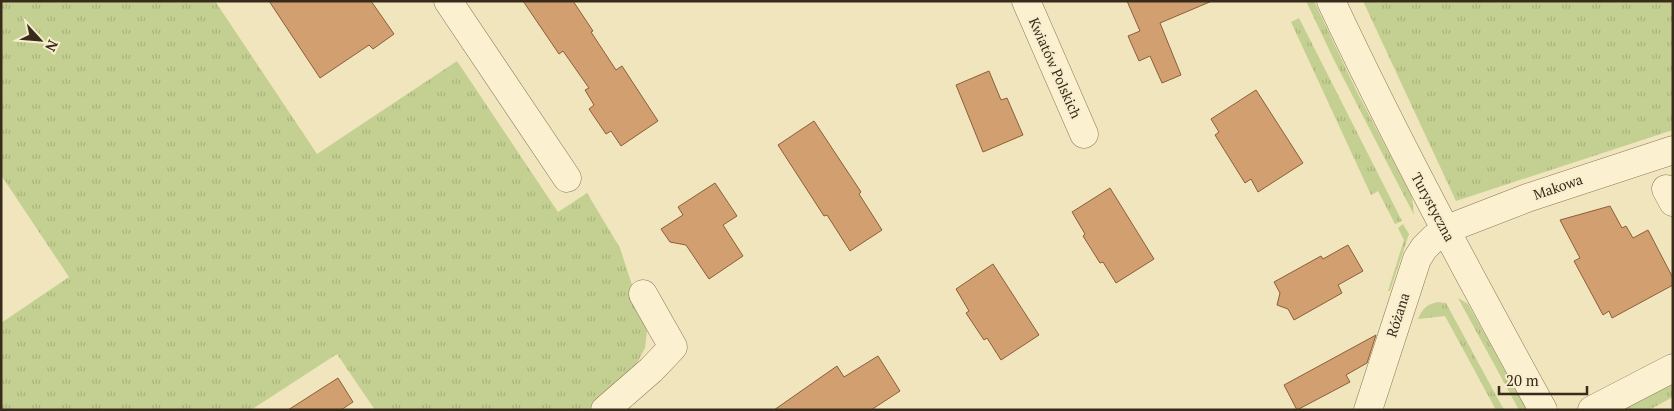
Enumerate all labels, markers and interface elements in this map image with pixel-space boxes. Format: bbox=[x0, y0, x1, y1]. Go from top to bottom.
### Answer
street label: Kwiatów Polskich bbox=[1025, 14, 1086, 121]
north arrow bbox=[15, 15, 65, 65]
text: N bbox=[41, 37, 63, 55]
street label: Turystyczna bbox=[1407, 169, 1460, 245]
street label: Makowa bbox=[1531, 169, 1585, 204]
street label: Różana bbox=[1381, 290, 1414, 339]
scale bar bbox=[1499, 364, 1586, 396]
text: 20 m bbox=[1506, 370, 1539, 390]

